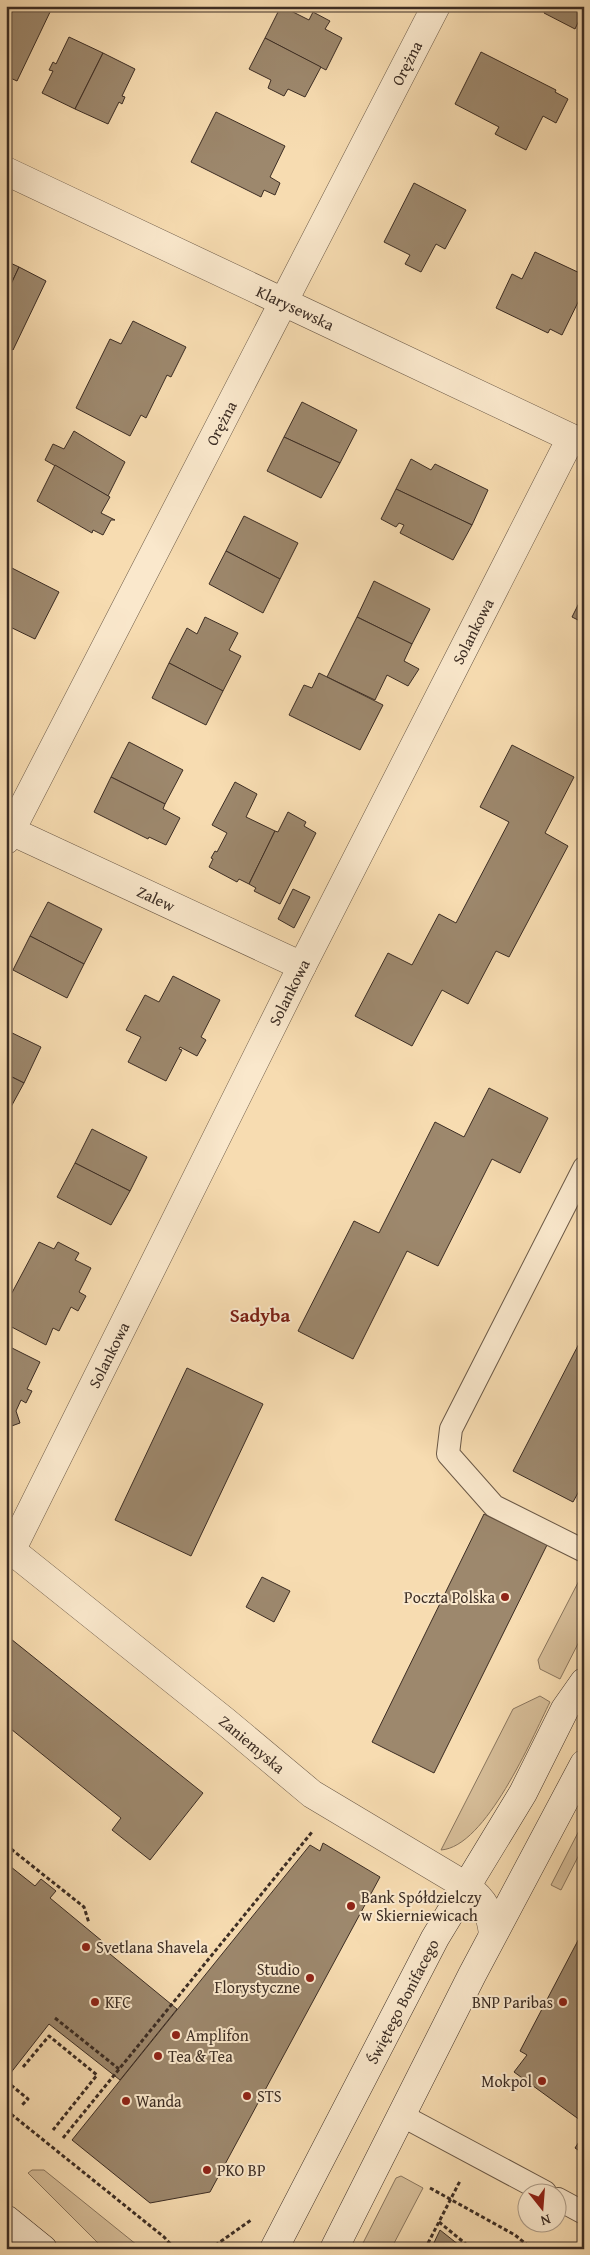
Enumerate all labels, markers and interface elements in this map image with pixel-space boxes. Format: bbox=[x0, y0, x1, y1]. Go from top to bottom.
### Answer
street label: Orężna bbox=[385, 36, 428, 90]
street label: Klarysewska bbox=[253, 279, 339, 337]
street label: Orężna bbox=[199, 396, 243, 450]
street label: Solankowa bbox=[446, 594, 500, 669]
street label: Zalew bbox=[133, 879, 180, 918]
street label: Solankowa bbox=[262, 955, 316, 1030]
district label: Sadyba bbox=[230, 1301, 290, 1329]
street label: Solankowa bbox=[82, 1317, 135, 1392]
place label: Poczta Polska bbox=[404, 1585, 495, 1609]
marker: Poczta Polska bbox=[499, 1591, 511, 1603]
street label: Zaniemyska bbox=[214, 1709, 291, 1779]
place label: Bank Spółdzielczy w Skierniewicach bbox=[361, 1885, 482, 1927]
marker: Bank Spółdzielczy w Skierniewicach bbox=[345, 1900, 357, 1912]
street label: Świętego Bonifacego bbox=[360, 1934, 445, 2068]
place label: Svetlana Shavela bbox=[96, 1935, 208, 1959]
marker: Svetlana Shavela bbox=[80, 1941, 92, 1953]
place label: Studio Florystyczne bbox=[214, 1957, 300, 1999]
marker: Studio Florystyczne bbox=[304, 1972, 316, 1984]
place label: KFC bbox=[105, 1990, 131, 2014]
place label: BNP Paribas bbox=[472, 1990, 553, 2014]
marker: KFC bbox=[89, 1996, 101, 2008]
marker: BNP Paribas bbox=[557, 1996, 569, 2008]
place label: Amplifon bbox=[186, 2023, 249, 2047]
marker: Amplifon bbox=[170, 2029, 182, 2041]
place label: Tea & Tea bbox=[168, 2044, 233, 2068]
marker: Tea & Tea bbox=[152, 2050, 164, 2062]
place label: Mokpol bbox=[481, 2069, 533, 2093]
marker: Mokpol bbox=[536, 2075, 548, 2087]
place label: STS bbox=[257, 2084, 282, 2108]
place label: Wanda bbox=[136, 2089, 182, 2113]
marker: STS bbox=[241, 2090, 253, 2102]
marker: Wanda bbox=[120, 2095, 132, 2107]
place label: PKO BP bbox=[217, 2158, 266, 2182]
marker: PKO BP bbox=[201, 2164, 213, 2176]
north arrow bbox=[518, 2182, 568, 2232]
text: N bbox=[538, 2210, 553, 2232]

